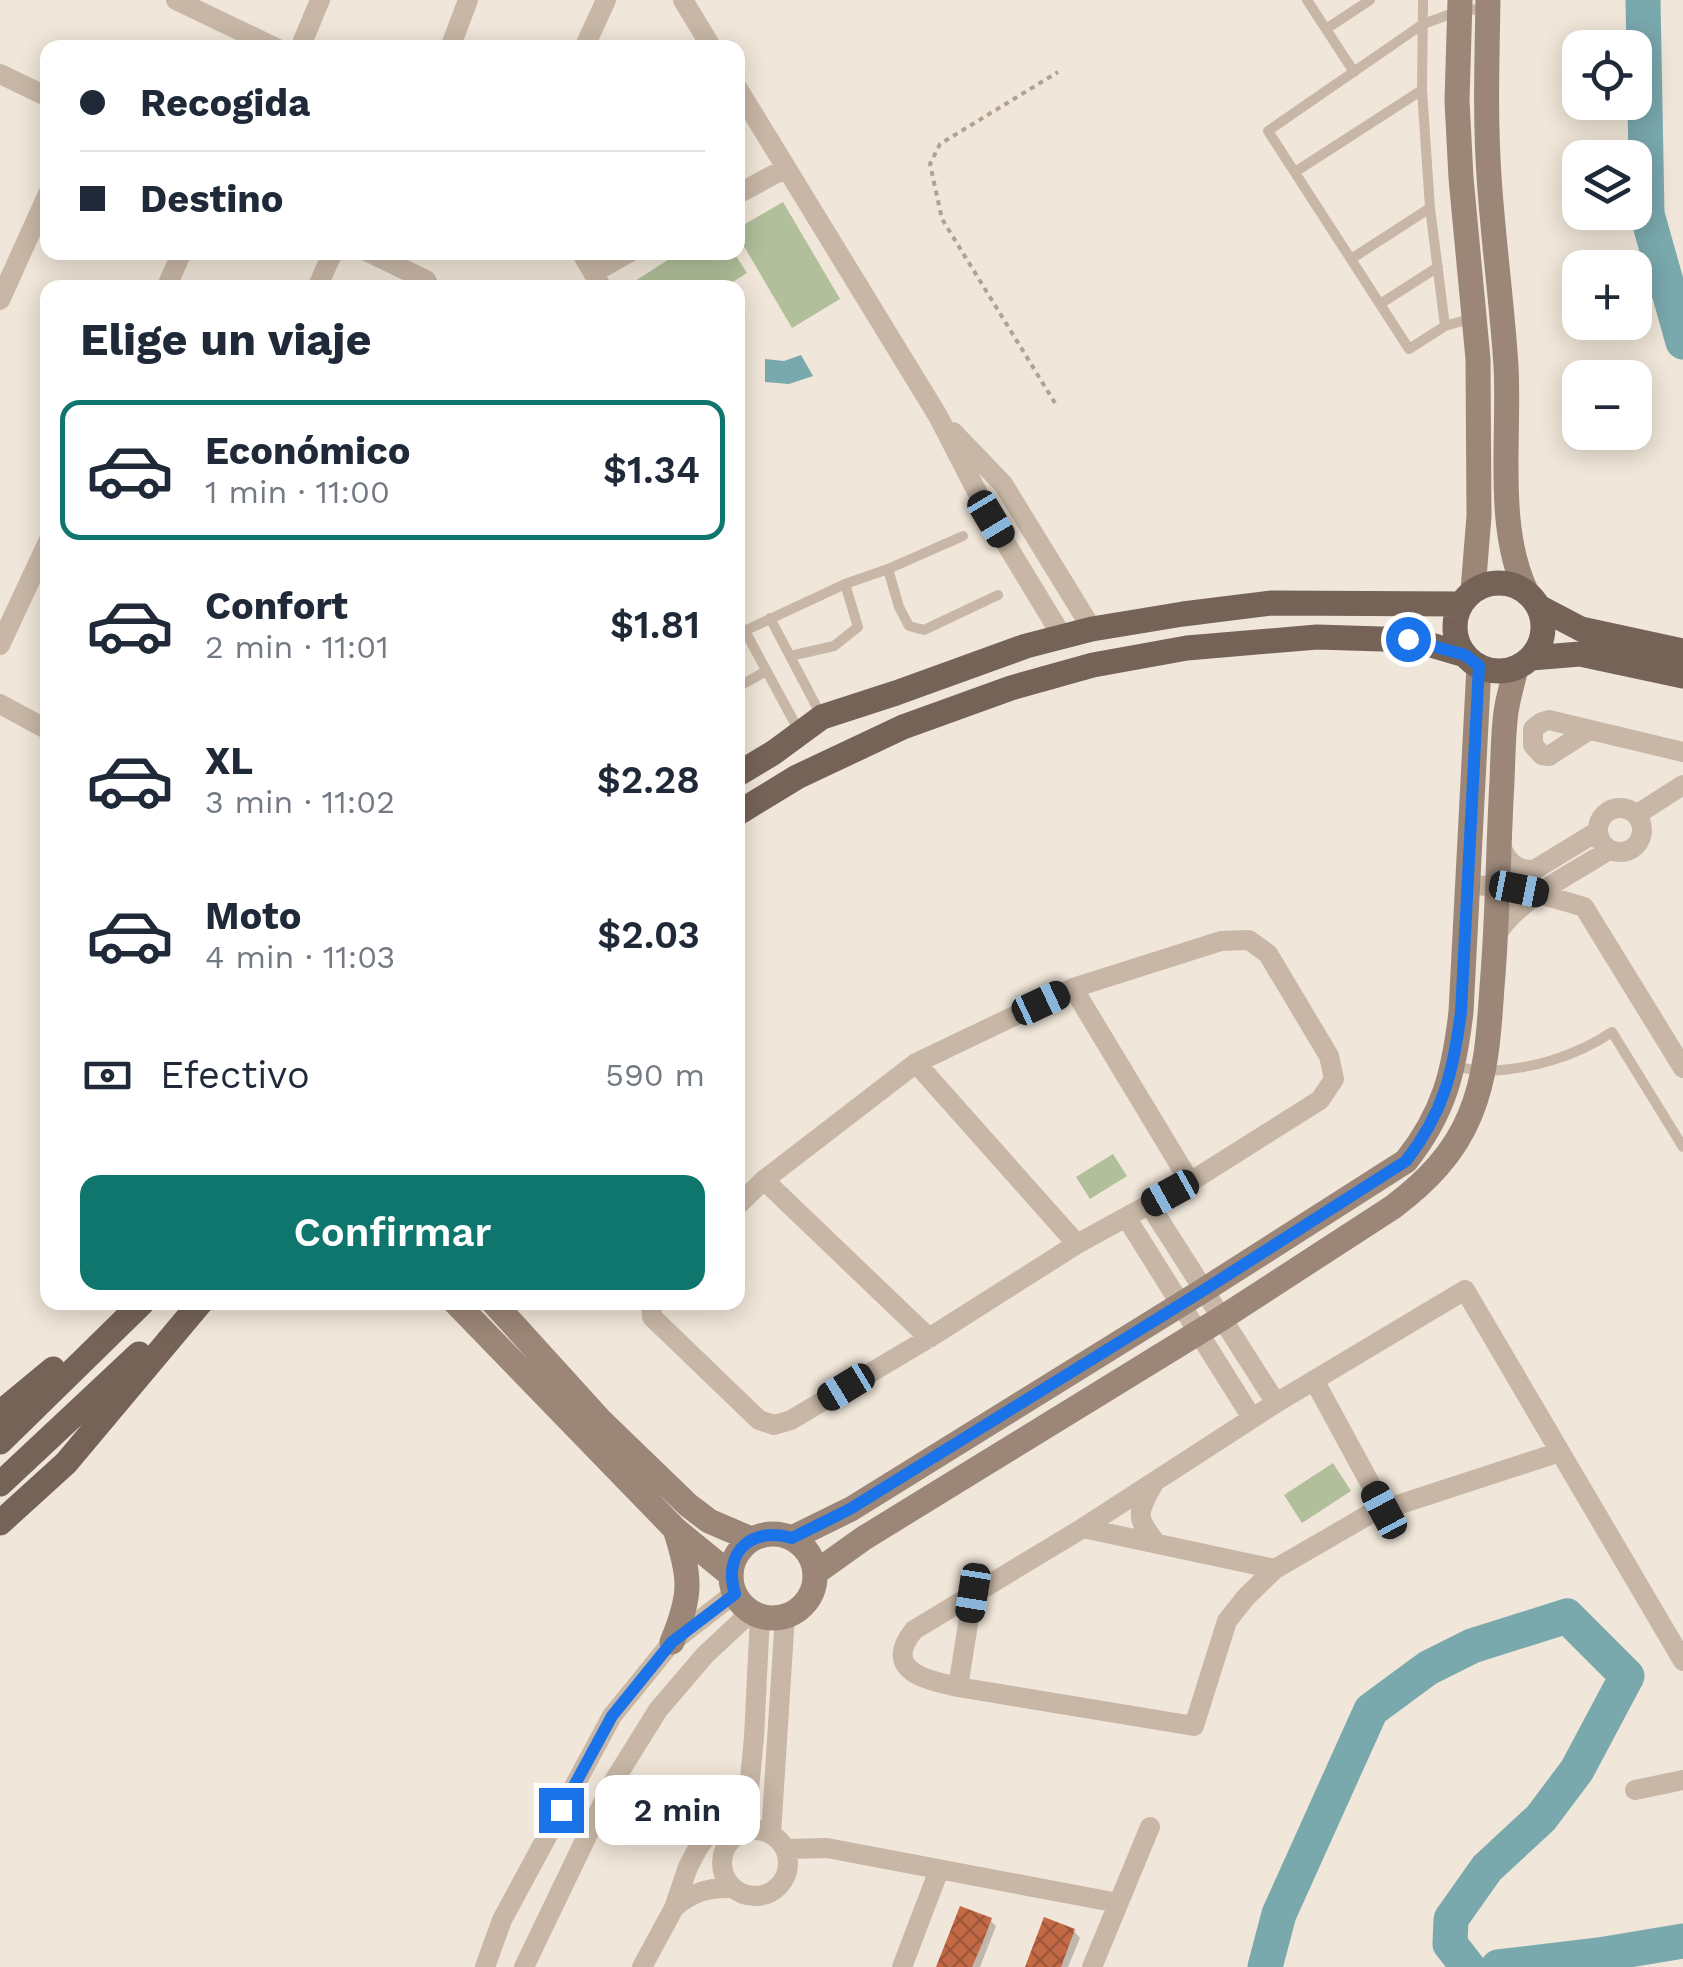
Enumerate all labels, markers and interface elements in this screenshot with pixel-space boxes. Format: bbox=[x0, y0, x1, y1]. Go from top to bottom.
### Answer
map controls bbox=[1562, 30, 1652, 450]
button: locate bbox=[1562, 30, 1652, 120]
text: Recogida bbox=[140, 81, 310, 125]
button: layers bbox=[1562, 140, 1652, 230]
text: Destino bbox=[140, 177, 284, 221]
button: + bbox=[1562, 250, 1652, 340]
text: Elige un viaje bbox=[80, 313, 372, 366]
button: − bbox=[1562, 360, 1652, 450]
icon: car bbox=[85, 425, 175, 515]
text: Económico bbox=[205, 429, 410, 473]
text: $1.34 bbox=[603, 448, 700, 492]
text: 1 min · 11:00 bbox=[205, 473, 390, 511]
car bbox=[963, 486, 1019, 552]
icon: car bbox=[85, 580, 175, 670]
text: Confort bbox=[205, 584, 348, 628]
text: $1.81 bbox=[610, 603, 700, 647]
route start bbox=[1386, 617, 1431, 662]
text: 2 min · 11:01 bbox=[205, 628, 389, 666]
icon: car bbox=[85, 735, 175, 825]
text: XL bbox=[205, 739, 253, 783]
text: $2.28 bbox=[597, 758, 700, 802]
text: 3 min · 11:02 bbox=[205, 783, 395, 821]
car bbox=[1487, 869, 1551, 909]
icon: car bbox=[85, 890, 175, 980]
text: Moto bbox=[205, 894, 301, 938]
text: $2.03 bbox=[597, 913, 700, 957]
text: 4 min · 11:03 bbox=[205, 938, 395, 976]
car bbox=[1007, 977, 1075, 1029]
icon: cash bbox=[80, 1048, 135, 1103]
text: Efectivo bbox=[160, 1053, 310, 1097]
text: 590 m bbox=[605, 1056, 705, 1094]
car bbox=[1136, 1165, 1204, 1221]
button: Confirmar bbox=[80, 1175, 705, 1290]
car bbox=[813, 1359, 879, 1415]
car bbox=[1357, 1476, 1411, 1544]
car bbox=[953, 1561, 993, 1625]
callout: 2 min bbox=[596, 1775, 761, 1845]
route end bbox=[539, 1788, 584, 1833]
text: 2 min bbox=[634, 1791, 721, 1829]

